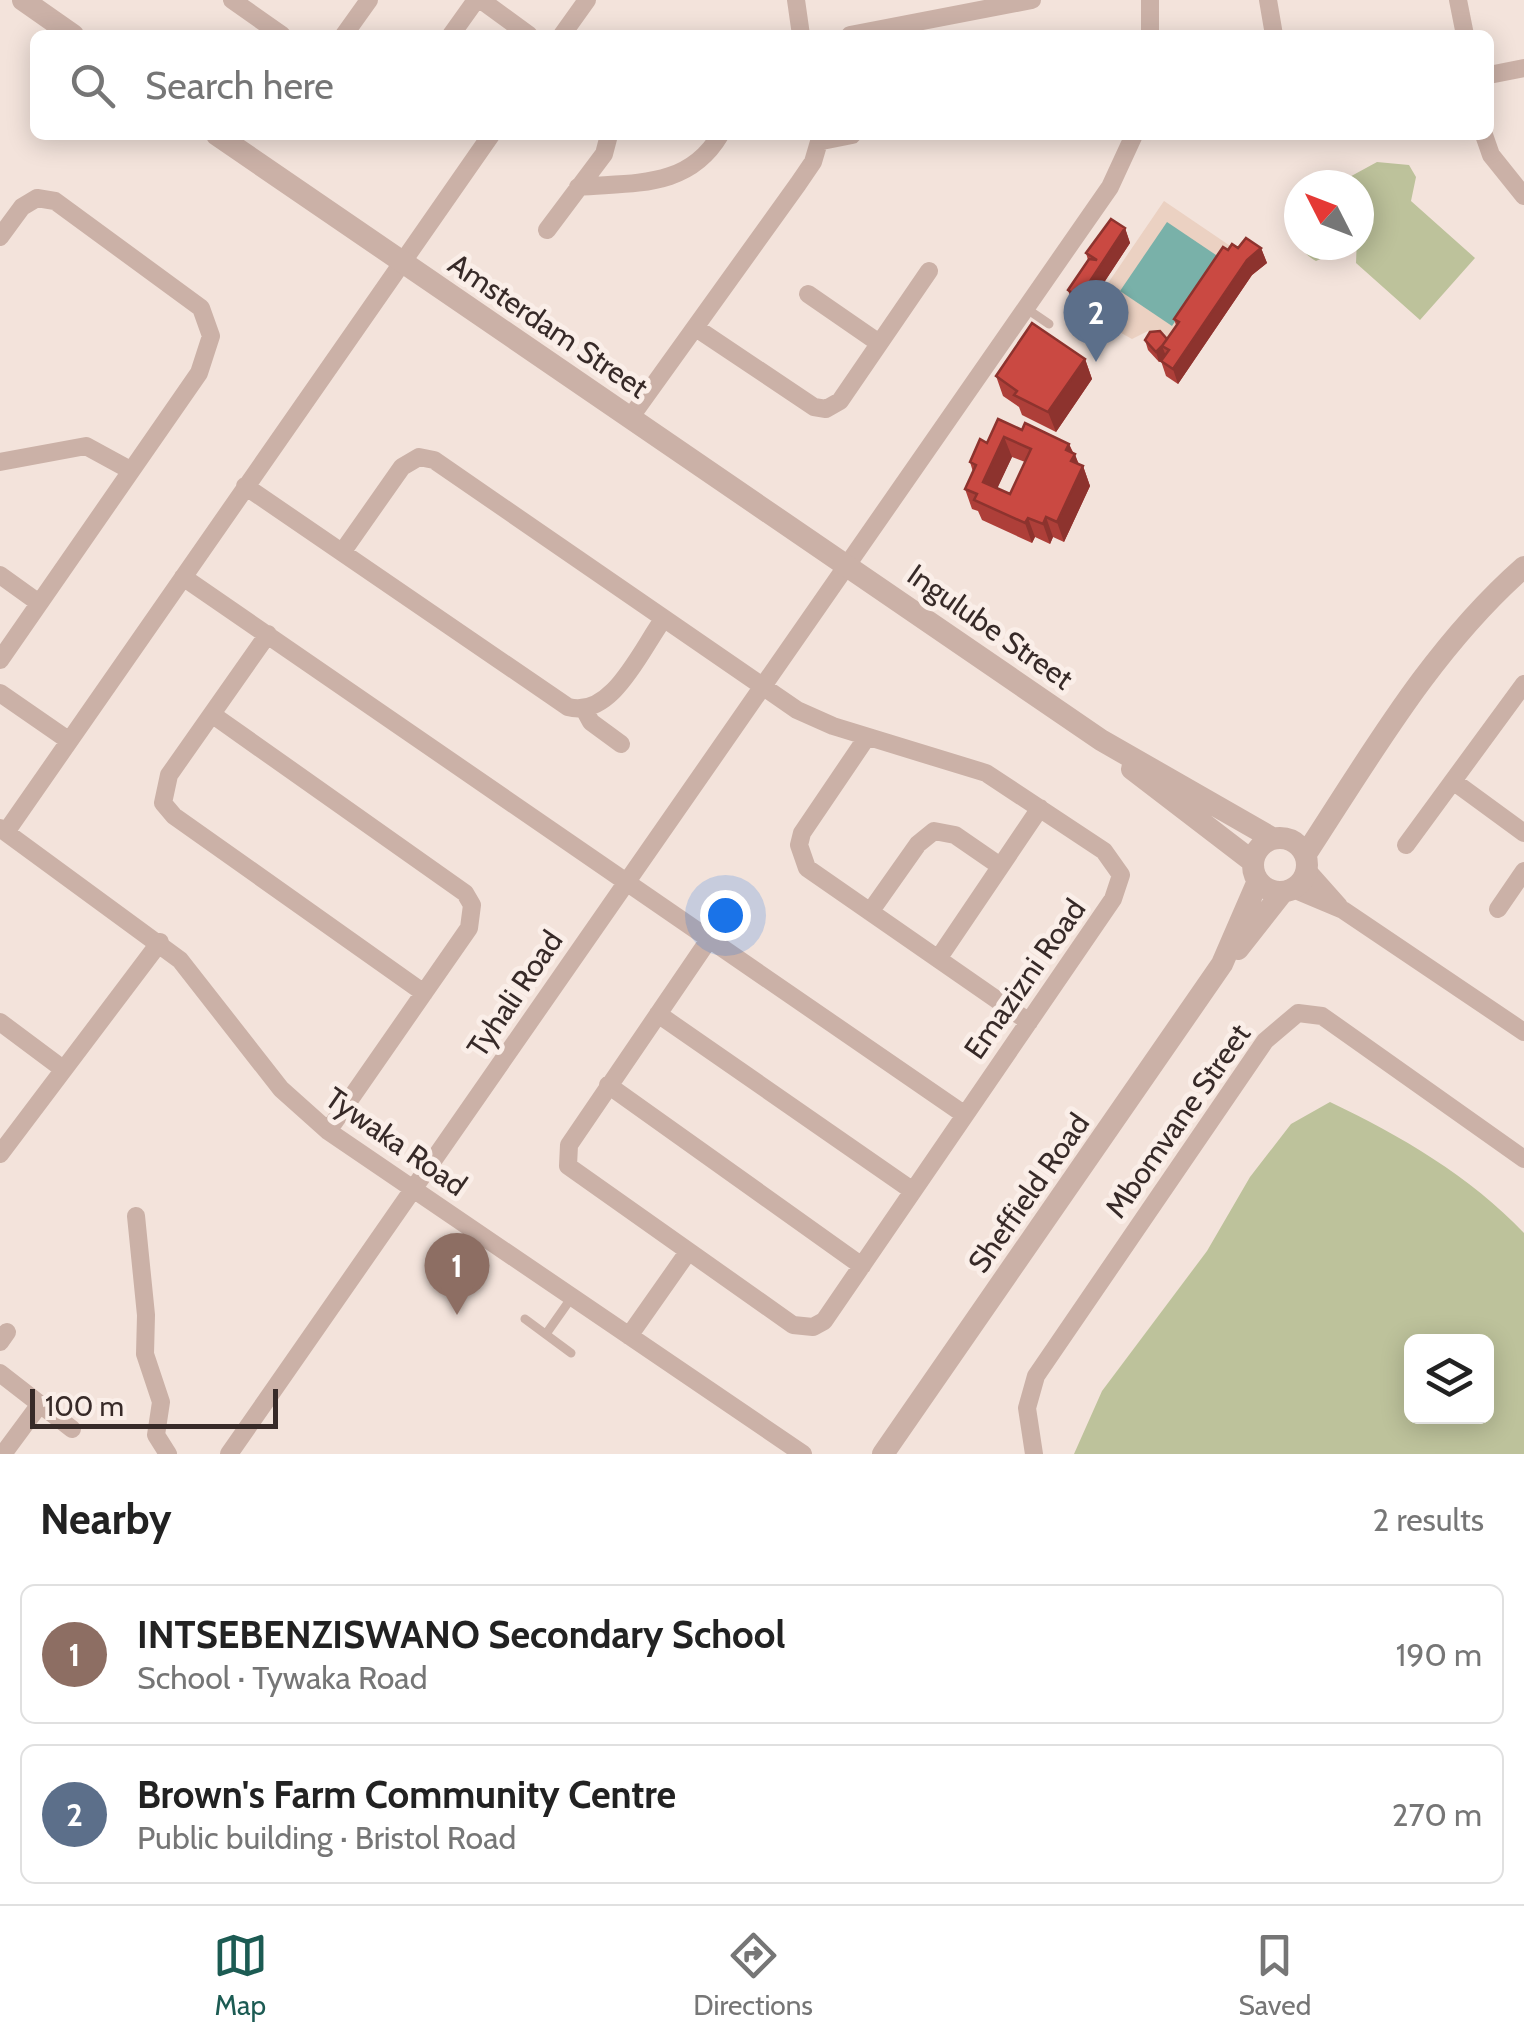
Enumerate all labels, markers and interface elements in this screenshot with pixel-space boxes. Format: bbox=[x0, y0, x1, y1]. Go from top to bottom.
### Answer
search box bbox=[30, 30, 1494, 140]
icon: search bbox=[65, 58, 120, 113]
text: Search here bbox=[145, 62, 334, 109]
north arrow bbox=[1284, 170, 1374, 260]
street label: Amsterdam Street bbox=[441, 245, 655, 406]
pin: 2 bbox=[1064, 280, 1128, 362]
street label: Ingulube Street bbox=[900, 556, 1080, 697]
your location bbox=[700, 890, 751, 941]
street label: Emazizni Road bbox=[956, 892, 1093, 1066]
street label: Tyhali Road bbox=[459, 923, 570, 1064]
street label: Mbomvane Street bbox=[1097, 1017, 1258, 1225]
street label: Tywaka Road bbox=[318, 1079, 474, 1204]
street label: Sheffield Road bbox=[960, 1106, 1097, 1279]
pin: 1 bbox=[424, 1232, 490, 1315]
map controls bbox=[1404, 1334, 1494, 1424]
button: layers bbox=[1404, 1334, 1494, 1424]
scale bar bbox=[30, 1384, 278, 1428]
text: 100 m bbox=[45, 1389, 124, 1423]
text: Nearby bbox=[40, 1493, 172, 1545]
text: 2 results bbox=[1373, 1500, 1484, 1539]
text: INTSEBENZISWANO Secondary School bbox=[137, 1611, 785, 1658]
text: 1 bbox=[69, 1635, 80, 1674]
text: 190 m bbox=[1396, 1635, 1482, 1674]
text: School · Tywaka Road bbox=[137, 1658, 427, 1697]
text: Brown's Farm Community Centre bbox=[137, 1771, 676, 1818]
text: 2 bbox=[66, 1795, 83, 1834]
text: 270 m bbox=[1392, 1795, 1482, 1834]
text: Public building · Bristol Road bbox=[137, 1818, 516, 1857]
tab: Map bbox=[213, 1928, 268, 2022]
tab: Directions bbox=[693, 1928, 813, 2022]
tab: Saved bbox=[1239, 1928, 1311, 2022]

